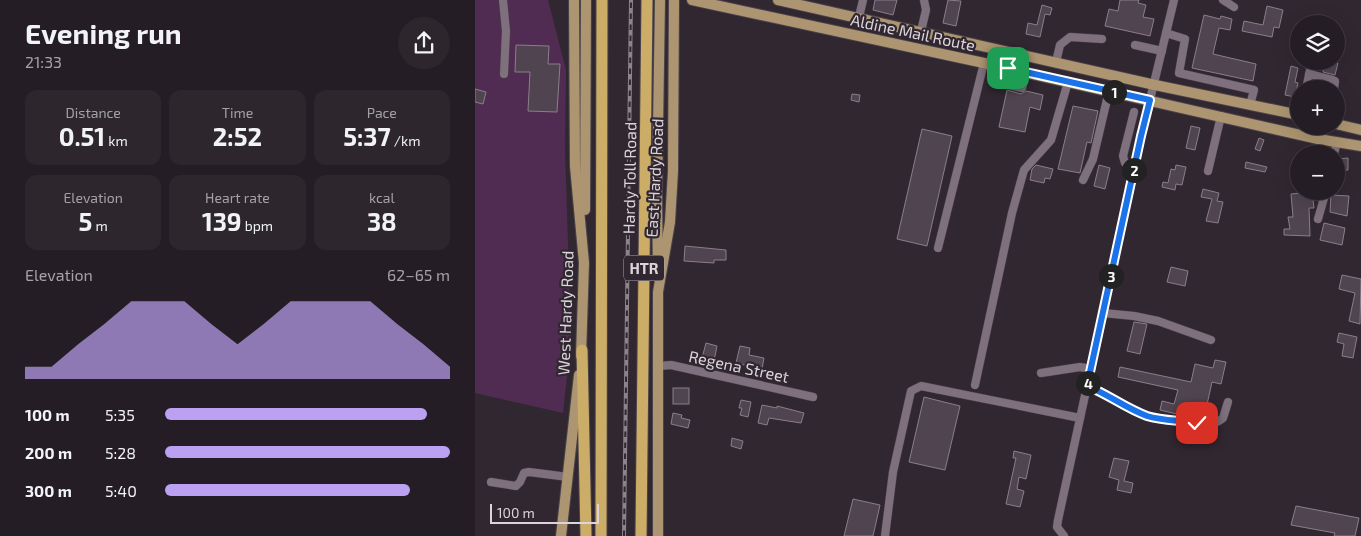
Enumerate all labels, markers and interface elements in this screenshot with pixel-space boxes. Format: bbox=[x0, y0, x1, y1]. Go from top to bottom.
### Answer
street label: Aldine Mail Route bbox=[849, 10, 977, 54]
map controls bbox=[1290, 15, 1345, 200]
button: layers bbox=[1290, 15, 1345, 70]
text: Evening run bbox=[25, 16, 182, 50]
button: share bbox=[398, 17, 450, 69]
pin bbox=[987, 47, 1029, 89]
text: 21:33 bbox=[25, 52, 62, 71]
icon: arrive bbox=[994, 54, 1022, 82]
pin: 1 bbox=[1101, 80, 1127, 104]
button: + bbox=[1290, 80, 1345, 135]
text: 1 bbox=[1111, 84, 1118, 101]
text: Distance bbox=[66, 104, 121, 121]
text: Time bbox=[222, 104, 253, 121]
text: Pace bbox=[367, 104, 397, 121]
street label: East Hardy Road bbox=[641, 118, 667, 238]
text: 0.51 bbox=[59, 121, 105, 151]
text: 2:52 bbox=[213, 121, 262, 151]
text: 5:37 bbox=[343, 121, 391, 151]
street label: Hardy Toll Road bbox=[619, 122, 639, 234]
text: km bbox=[105, 132, 128, 149]
text: /km bbox=[391, 132, 421, 149]
button: − bbox=[1290, 145, 1345, 200]
pin: 2 bbox=[1121, 158, 1147, 182]
text: 2 bbox=[1130, 162, 1139, 179]
text: Elevation bbox=[63, 189, 123, 206]
text: Heart rate bbox=[205, 189, 270, 206]
text: kcal bbox=[369, 189, 395, 206]
text: 5 bbox=[79, 206, 92, 236]
text: 139 bbox=[202, 206, 242, 236]
text: 38 bbox=[367, 206, 397, 236]
text: m bbox=[92, 217, 108, 234]
text: bpm bbox=[242, 217, 273, 234]
street label: West Hardy Road bbox=[553, 250, 577, 376]
road number: HTR bbox=[624, 256, 664, 280]
pin: 3 bbox=[1099, 264, 1123, 288]
text: Elevation bbox=[25, 265, 93, 284]
text: 62–65 m bbox=[387, 265, 450, 284]
text: 3 bbox=[1108, 268, 1115, 285]
street label: Regena Street bbox=[687, 346, 791, 386]
pin: 4 bbox=[1075, 370, 1101, 396]
text: 4 bbox=[1084, 375, 1093, 392]
pin bbox=[1176, 402, 1218, 444]
text: 100 m bbox=[25, 405, 70, 424]
text: 5:35 bbox=[105, 405, 135, 424]
icon: check bbox=[1183, 409, 1211, 437]
text: 200 m bbox=[25, 443, 72, 462]
text: 5:28 bbox=[105, 443, 136, 462]
text: 300 m bbox=[25, 481, 72, 500]
text: 5:40 bbox=[105, 481, 137, 500]
scale bar bbox=[490, 501, 599, 524]
text: 100 m bbox=[497, 504, 535, 521]

